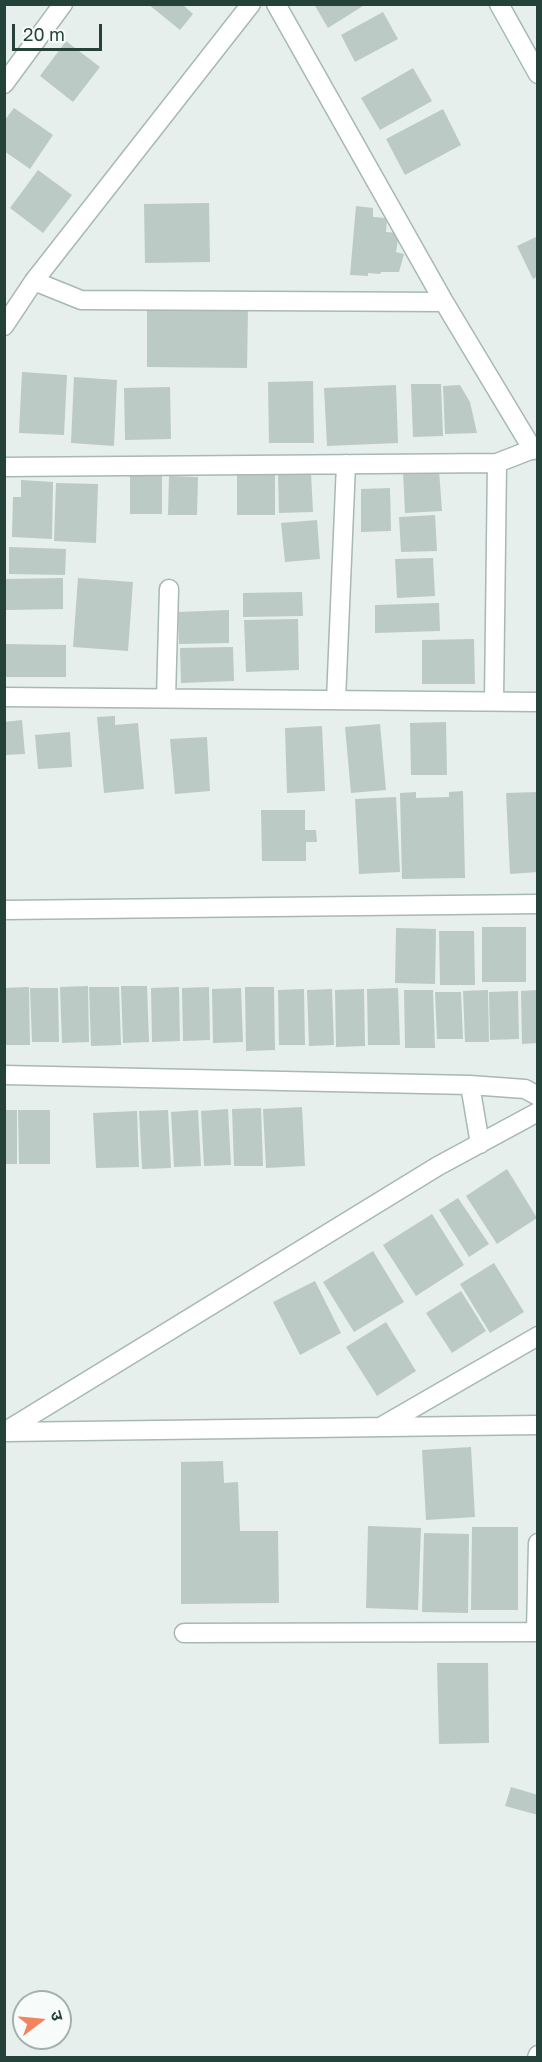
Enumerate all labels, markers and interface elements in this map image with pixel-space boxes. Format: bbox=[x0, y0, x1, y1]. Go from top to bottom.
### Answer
scale bar bbox=[15, 12, 105, 50]
text: 20 m bbox=[23, 23, 65, 45]
north arrow bbox=[12, 1990, 72, 2050]
text: उ bbox=[46, 2008, 68, 2023]

